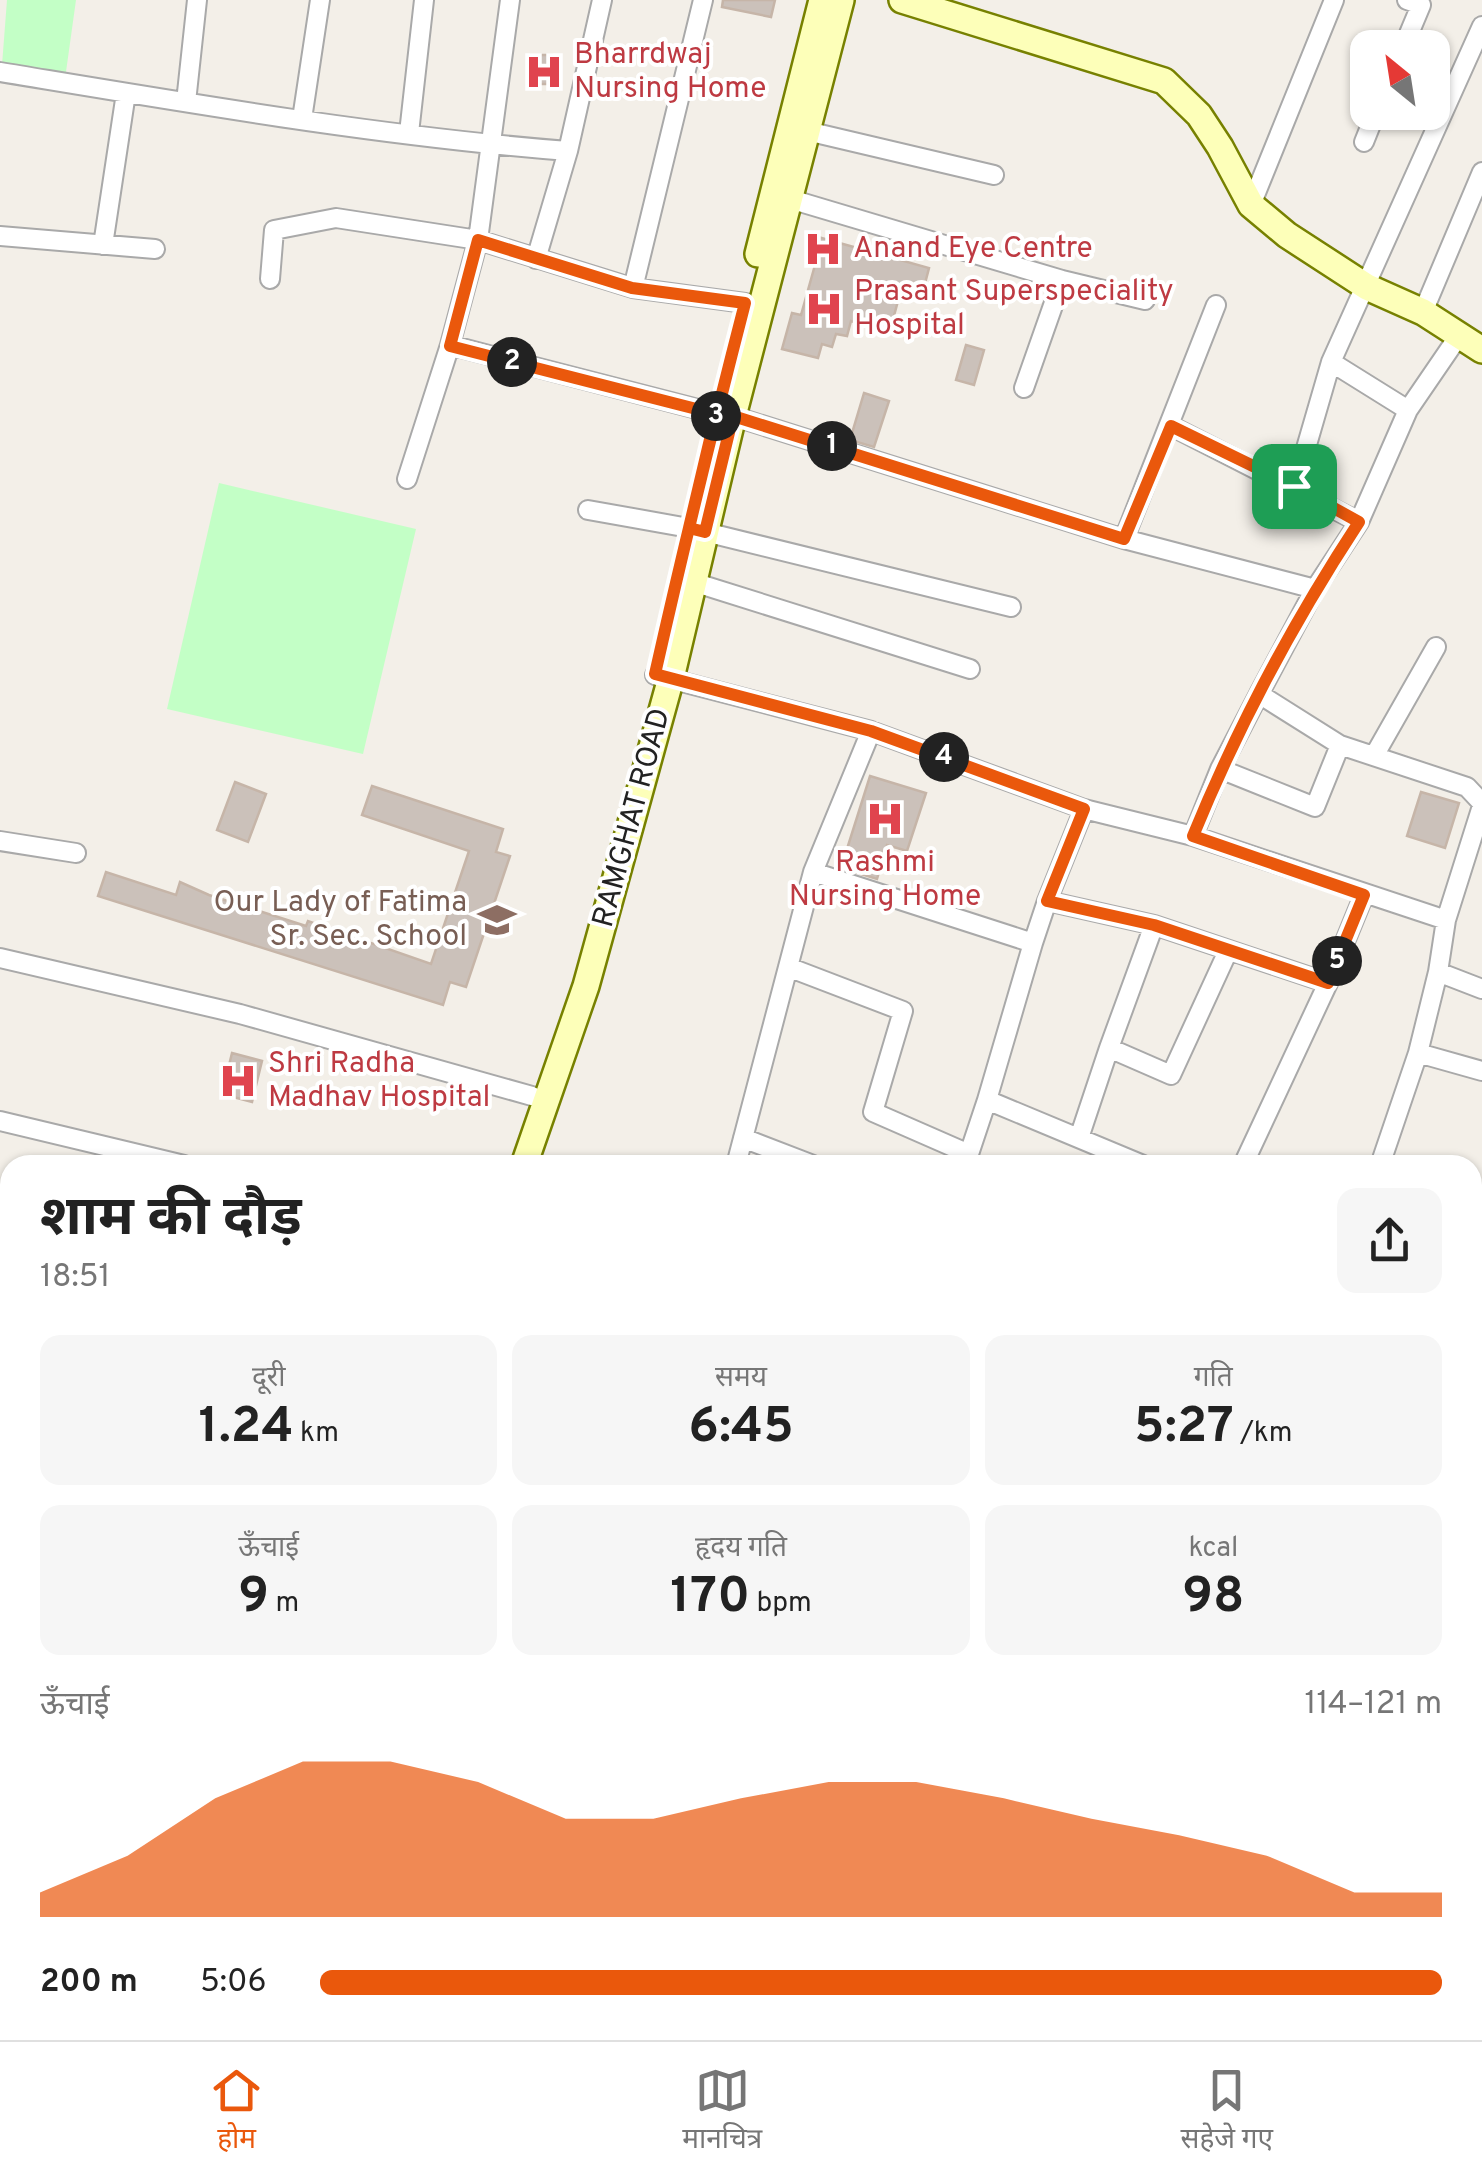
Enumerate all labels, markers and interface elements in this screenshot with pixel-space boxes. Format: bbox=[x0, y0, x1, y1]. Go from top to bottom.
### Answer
north arrow bbox=[1350, 30, 1450, 130]
map controls bbox=[1350, 30, 1450, 130]
place label: Bharrdwaj Nursing Home bbox=[574, 37, 766, 108]
hospital icon: Bharrdwaj Nursing Home bbox=[523, 51, 565, 93]
hospital icon: Anand Eye Centre bbox=[802, 228, 844, 270]
place label: Anand Eye Centre bbox=[853, 231, 1093, 268]
place label: Prasant Superspeciality Hospital bbox=[854, 274, 1174, 345]
hospital icon: Prasant Superspeciality Hospital bbox=[803, 288, 845, 330]
pin: 2 bbox=[487, 337, 537, 387]
text: 2 bbox=[503, 344, 521, 380]
pin: 3 bbox=[691, 391, 741, 441]
text: 3 bbox=[708, 398, 724, 434]
pin: 1 bbox=[807, 421, 857, 471]
text: 1 bbox=[826, 428, 838, 464]
pin bbox=[1252, 444, 1337, 529]
icon: arrive bbox=[1267, 459, 1322, 514]
street label: RAMGHAT ROAD bbox=[586, 704, 680, 932]
pin: 4 bbox=[919, 732, 969, 782]
text: 4 bbox=[935, 739, 953, 775]
hospital icon: Rashmi Nursing Home bbox=[864, 798, 906, 840]
place label: Rashmi Nursing Home bbox=[789, 845, 981, 916]
place label: Our Lady of Fatima Sr. Sec. School bbox=[213, 885, 467, 956]
school or university icon: Our Lady of Fatima Sr. Sec. School bbox=[476, 899, 518, 941]
pin: 5 bbox=[1312, 936, 1362, 986]
text: 5 bbox=[1328, 943, 1346, 979]
place label: Shri Radha Madhav Hospital bbox=[268, 1046, 490, 1117]
hospital icon: Shri Radha Madhav Hospital bbox=[217, 1060, 259, 1102]
text: शाम की दौड़ bbox=[40, 1185, 302, 1255]
button: share bbox=[1337, 1188, 1442, 1293]
text: 18:51 bbox=[40, 1258, 111, 1298]
text: दूरी bbox=[252, 1361, 285, 1397]
text: समय bbox=[715, 1361, 767, 1397]
text: गति bbox=[1194, 1361, 1233, 1397]
text: 1.24 bbox=[198, 1397, 294, 1460]
text: 6:45 bbox=[688, 1397, 794, 1460]
text: 5:27 bbox=[1134, 1397, 1234, 1460]
text: km bbox=[294, 1416, 339, 1452]
text: /km bbox=[1234, 1416, 1293, 1452]
text: ऊँचाई bbox=[238, 1531, 299, 1567]
text: हृदय गति bbox=[695, 1531, 787, 1567]
text: kcal bbox=[1188, 1531, 1238, 1567]
text: 9 bbox=[238, 1567, 269, 1630]
text: 170 bbox=[670, 1567, 750, 1630]
text: 98 bbox=[1182, 1567, 1244, 1630]
text: m bbox=[269, 1586, 299, 1622]
text: bpm bbox=[750, 1586, 812, 1622]
text: 114–121 m bbox=[1304, 1685, 1442, 1725]
text: ऊँचाई bbox=[40, 1686, 109, 1726]
text: 200 m bbox=[40, 1963, 138, 2003]
text: 5:06 bbox=[200, 1963, 267, 2003]
tab: होम bbox=[209, 2063, 264, 2159]
tab: मानचित्र bbox=[682, 2063, 762, 2159]
tab: सहेजे गए bbox=[1181, 2063, 1273, 2159]

